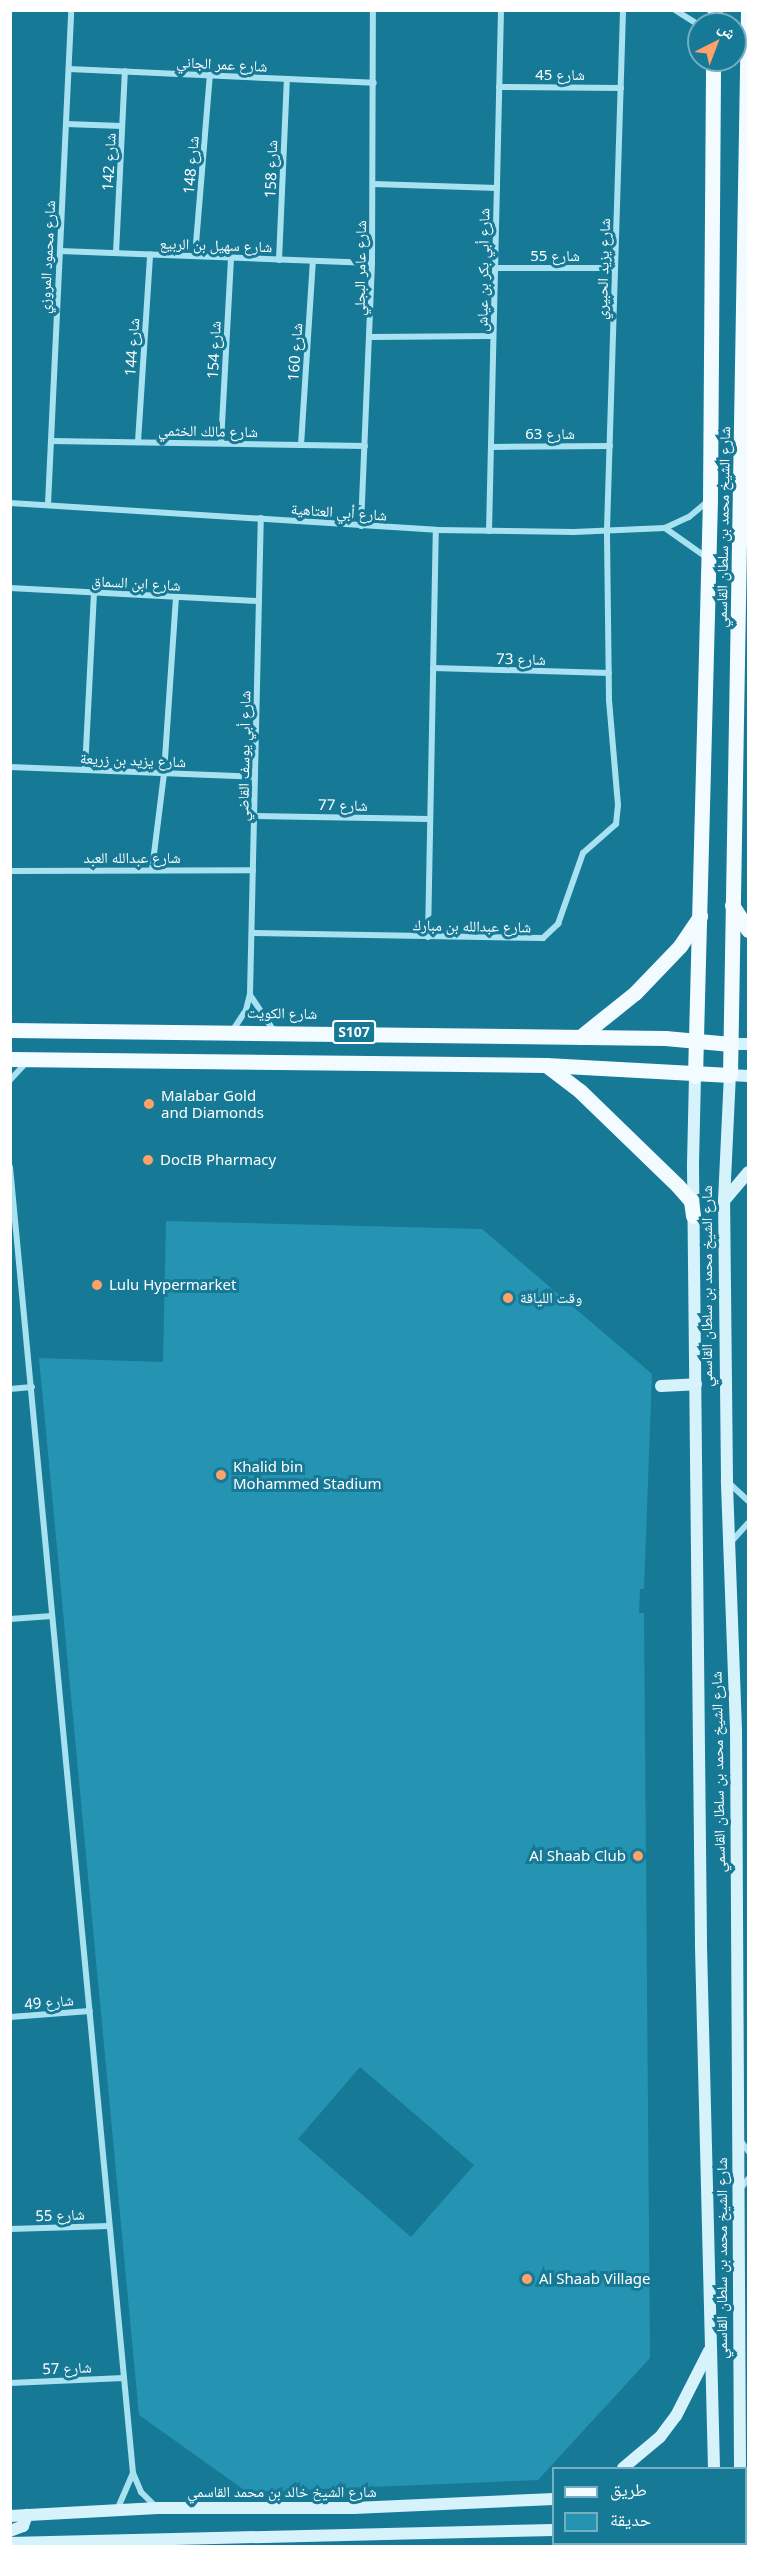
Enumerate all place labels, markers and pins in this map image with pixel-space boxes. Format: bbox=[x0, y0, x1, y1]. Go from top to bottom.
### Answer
place label: Malabar Gold and Diamonds bbox=[161, 1086, 264, 1121]
marker: Malabar Gold and Diamonds bbox=[142, 1097, 156, 1111]
place label: DocIB Pharmacy bbox=[160, 1151, 276, 1169]
marker: DocIB Pharmacy bbox=[141, 1153, 155, 1167]
place label: Lulu Hypermarket bbox=[109, 1276, 236, 1294]
marker: Lulu Hypermarket bbox=[90, 1278, 104, 1292]
place label: وقت اللياقة bbox=[520, 1289, 582, 1307]
marker: وقت اللياقة bbox=[501, 1291, 515, 1305]
place label: Khalid bin Mohammed Stadium bbox=[233, 1457, 381, 1492]
marker: Khalid bin Mohammed Stadium bbox=[214, 1468, 228, 1482]
place label: Al Shaab Club bbox=[529, 1847, 626, 1865]
marker: Al Shaab Club bbox=[631, 1849, 645, 1863]
place label: Al Shaab Village bbox=[539, 2270, 651, 2288]
marker: Al Shaab Village bbox=[520, 2272, 534, 2286]

